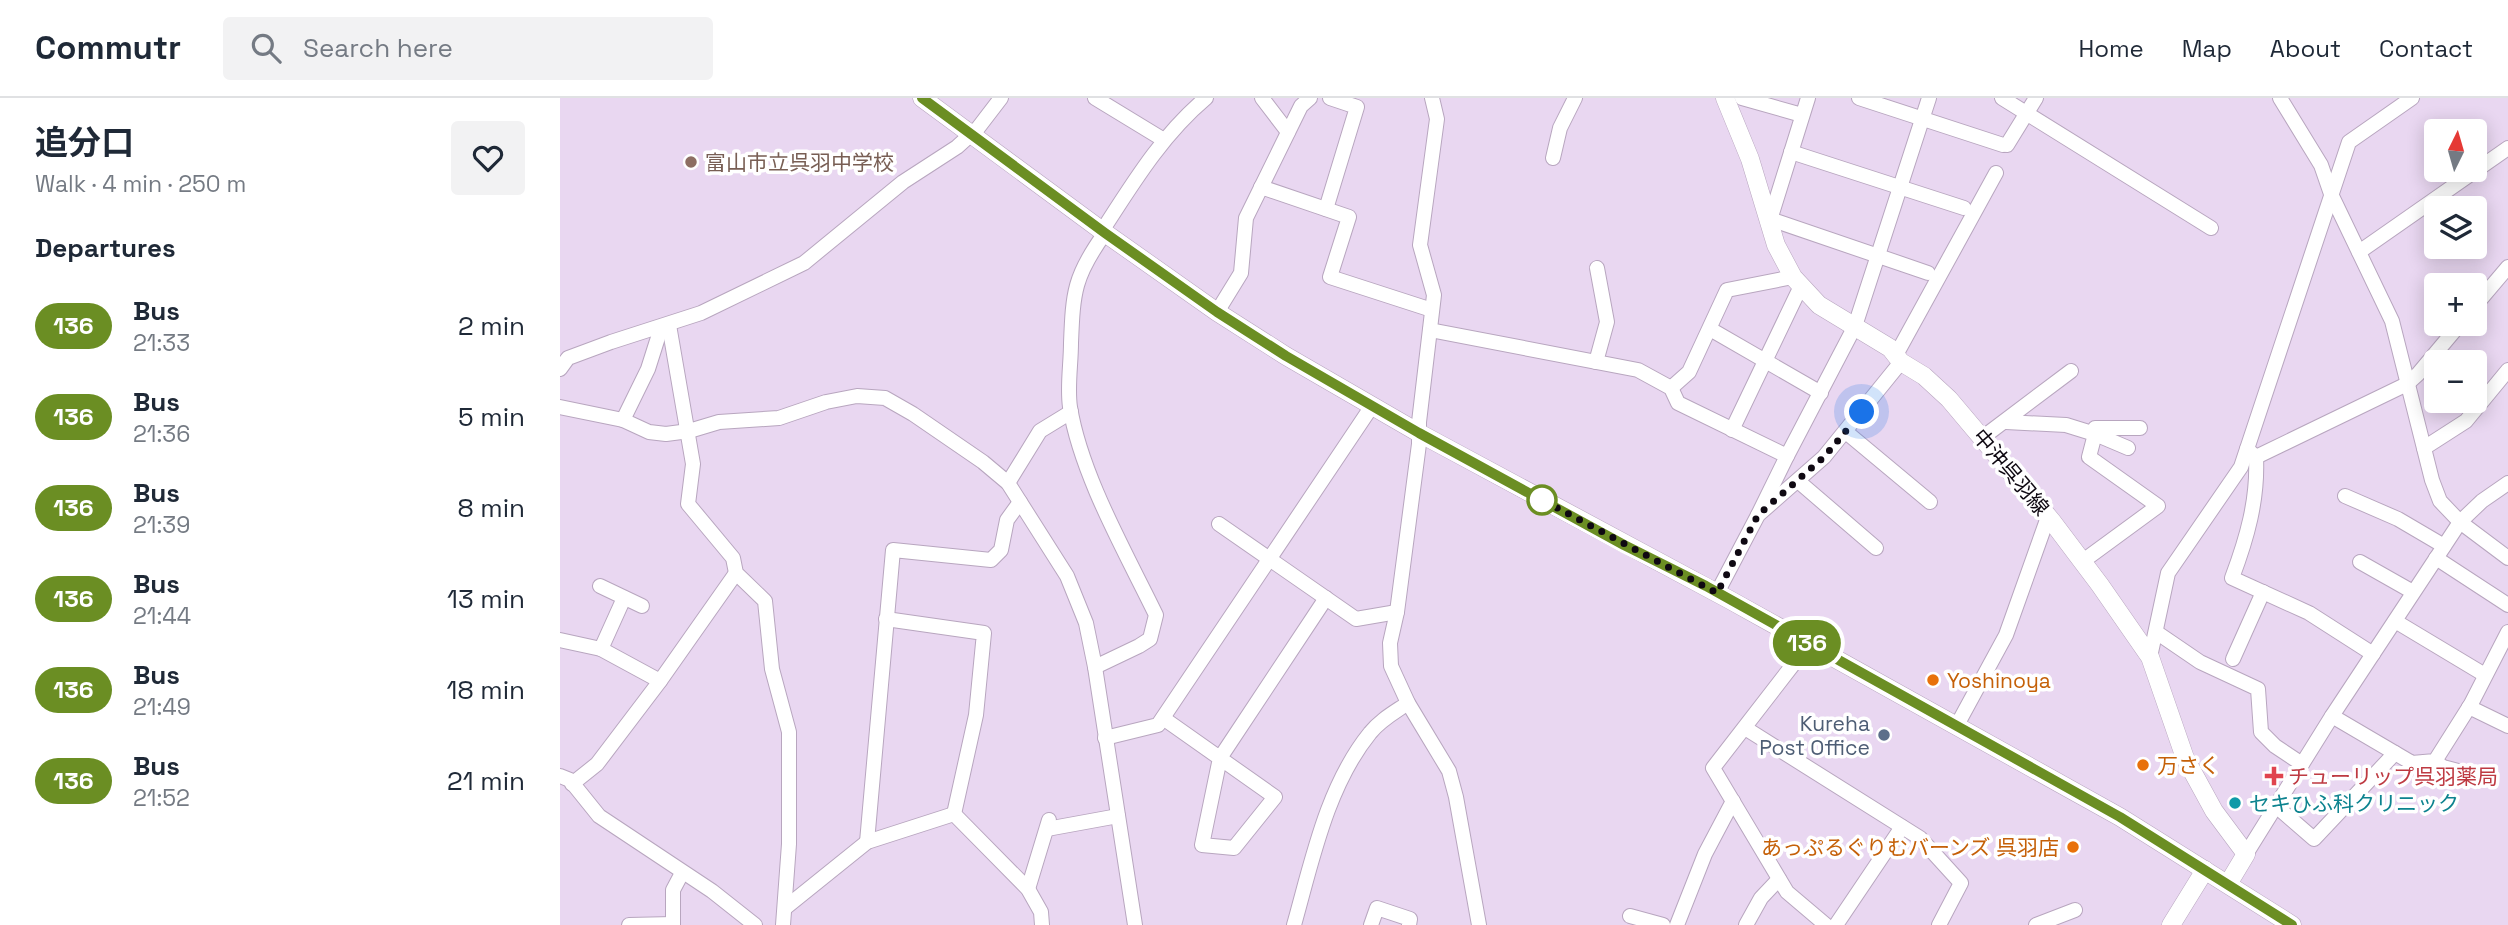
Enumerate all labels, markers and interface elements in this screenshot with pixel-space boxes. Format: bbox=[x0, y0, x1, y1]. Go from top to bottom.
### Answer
search box bbox=[223, 17, 713, 80]
text: Commutr bbox=[35, 27, 181, 69]
icon: search bbox=[247, 29, 285, 67]
text: Search here bbox=[303, 31, 453, 65]
text: Home bbox=[2078, 33, 2144, 64]
text: Map bbox=[2182, 33, 2232, 64]
text: About bbox=[2270, 33, 2341, 64]
text: Contact bbox=[2379, 33, 2473, 64]
north arrow bbox=[2424, 119, 2487, 182]
map controls bbox=[2424, 119, 2487, 413]
button: heart bbox=[451, 121, 525, 195]
text: 追分口 bbox=[35, 122, 134, 164]
place label: 富山市立呉羽中学校 bbox=[705, 149, 894, 176]
marker: 富山市立呉羽中学校 bbox=[683, 154, 699, 170]
text: Walk · 4 min · 250 m bbox=[35, 169, 246, 199]
button: layers bbox=[2424, 196, 2487, 259]
text: Departures bbox=[35, 231, 176, 265]
button: + bbox=[2424, 273, 2487, 336]
text: Bus bbox=[133, 294, 180, 328]
text: 2 min bbox=[458, 309, 525, 343]
text: 136 bbox=[53, 310, 94, 341]
text: 21:33 bbox=[133, 328, 190, 358]
button: − bbox=[2424, 350, 2487, 413]
text: Bus bbox=[133, 385, 180, 419]
your location bbox=[1844, 394, 1879, 429]
text: 5 min bbox=[458, 400, 525, 434]
text: 136 bbox=[53, 401, 94, 432]
text: 21:36 bbox=[133, 419, 190, 449]
street label: 中沖呉羽線 bbox=[1967, 423, 2055, 521]
text: Bus bbox=[133, 476, 180, 510]
unlabelled marker bbox=[1527, 485, 1557, 515]
text: 8 min bbox=[457, 491, 525, 525]
text: 136 bbox=[53, 492, 94, 523]
text: 21:39 bbox=[133, 510, 190, 540]
text: Bus bbox=[133, 567, 180, 601]
text: 13 min bbox=[447, 582, 525, 616]
text: 136 bbox=[53, 583, 94, 614]
text: 21:44 bbox=[133, 601, 191, 631]
line badge: 136 bbox=[1767, 620, 1847, 666]
text: 136 bbox=[1787, 627, 1827, 658]
text: Bus bbox=[133, 658, 180, 692]
place label: Yoshinoya bbox=[1947, 667, 2051, 694]
marker: Yoshinoya bbox=[1925, 672, 1941, 688]
text: 18 min bbox=[447, 673, 525, 707]
text: 136 bbox=[53, 674, 94, 705]
text: 21:49 bbox=[133, 692, 191, 722]
place label: Kureha Post Office bbox=[1759, 710, 1870, 761]
marker: Kureha Post Office bbox=[1876, 727, 1892, 743]
text: Bus bbox=[133, 749, 180, 783]
place label: 万さく bbox=[2157, 752, 2220, 779]
marker: 万さく bbox=[2135, 757, 2151, 773]
place label: チューリップ呉羽薬局 bbox=[2288, 763, 2498, 790]
text: 21 min bbox=[447, 764, 525, 798]
text: 136 bbox=[53, 765, 94, 796]
marker: チューリップ呉羽薬局 bbox=[2266, 768, 2282, 784]
text: 21:52 bbox=[133, 783, 190, 813]
place label: セキひふ科クリニック bbox=[2249, 790, 2459, 817]
marker: セキひふ科クリニック bbox=[2227, 795, 2243, 811]
place label: あっぷるぐりむバーンズ 呉羽店 bbox=[1761, 834, 2059, 861]
marker: あっぷるぐりむバーンズ 呉羽店 bbox=[2065, 839, 2081, 855]

